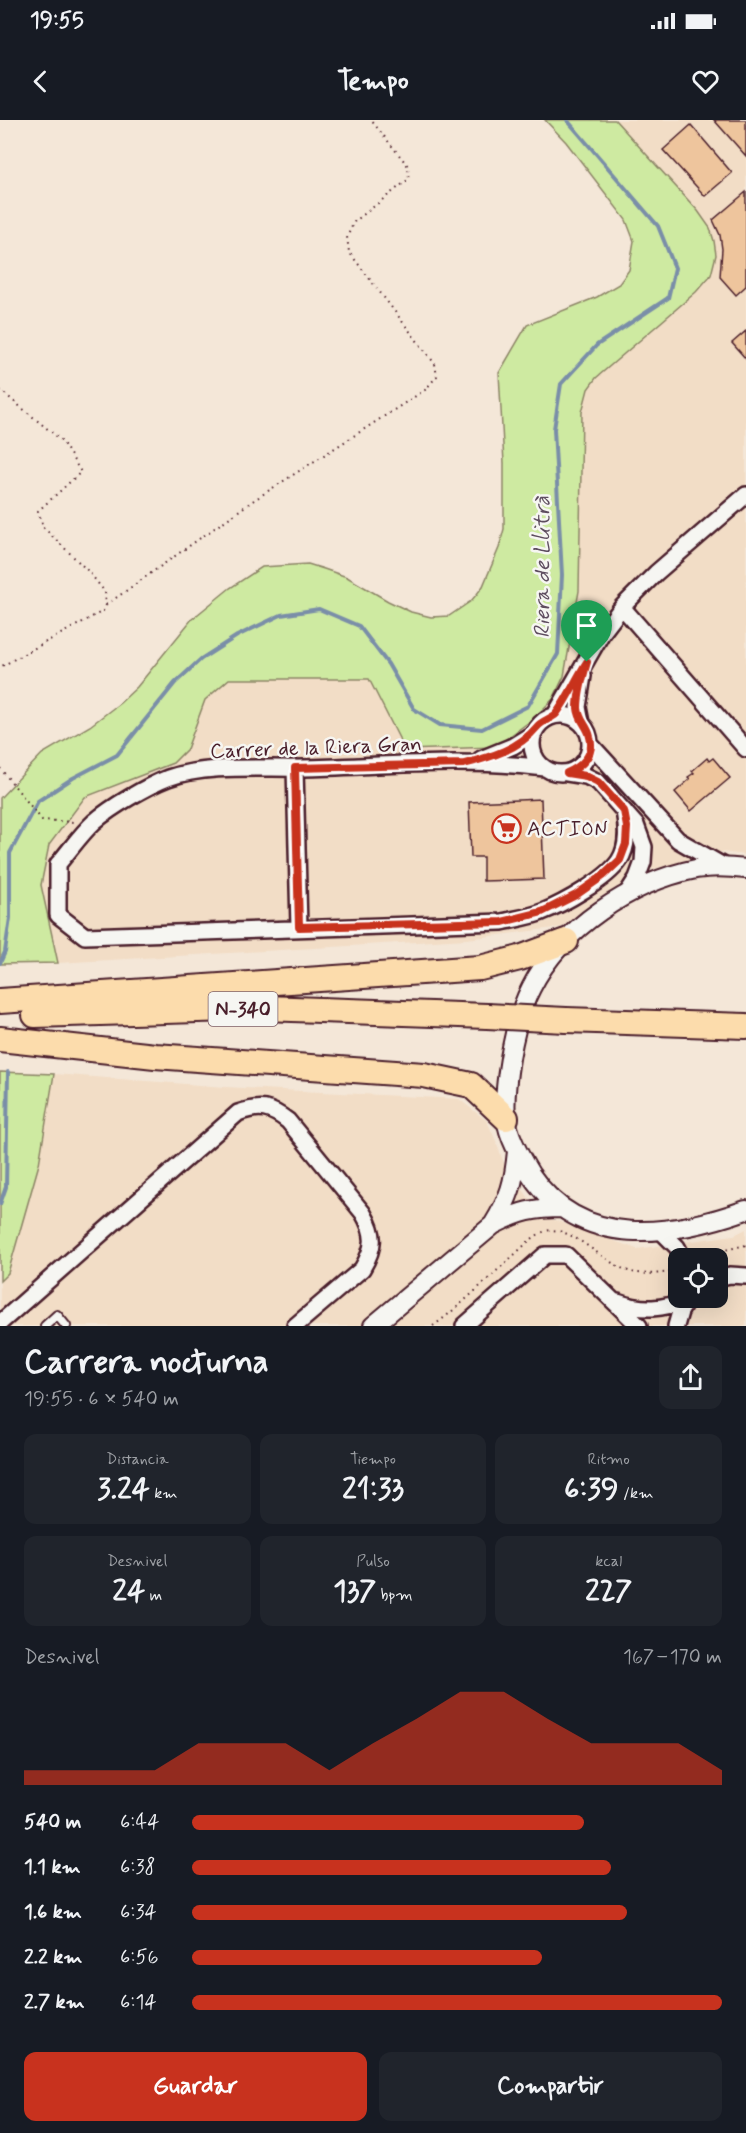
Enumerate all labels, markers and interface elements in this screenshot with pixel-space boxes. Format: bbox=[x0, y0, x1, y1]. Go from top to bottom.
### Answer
text: 19:55 bbox=[30, 7, 84, 35]
text: Tempo bbox=[337, 64, 409, 99]
icon: back bbox=[24, 65, 57, 98]
icon: heart bbox=[689, 65, 722, 98]
water label: Riera de Llitrà bbox=[529, 495, 557, 638]
pin bbox=[561, 600, 612, 662]
icon: arrive bbox=[570, 609, 603, 642]
street label: Carrer de la Riera Gran bbox=[210, 730, 422, 766]
supermarket icon: ACTION bbox=[490, 812, 522, 844]
place label: ACTION bbox=[527, 815, 608, 843]
road number: N-340 bbox=[208, 992, 278, 1026]
map controls bbox=[668, 1248, 728, 1308]
button: locate bbox=[668, 1248, 728, 1308]
text: Carrera nocturna bbox=[24, 1341, 269, 1385]
button: share bbox=[659, 1346, 722, 1409]
text: 19:55 · 6 × 540 m bbox=[24, 1386, 179, 1413]
text: Distancia bbox=[106, 1449, 169, 1470]
text: Tiempo bbox=[350, 1449, 396, 1470]
text: Ritmo bbox=[588, 1449, 630, 1470]
text: 3.24 bbox=[97, 1470, 150, 1509]
text: 21:33 bbox=[342, 1470, 404, 1509]
text: 6:39 bbox=[564, 1470, 619, 1509]
text: km bbox=[150, 1483, 178, 1504]
text: /km bbox=[619, 1483, 653, 1504]
text: Desnivel bbox=[107, 1551, 168, 1572]
text: Pulso bbox=[356, 1551, 390, 1572]
text: kcal bbox=[595, 1551, 622, 1572]
text: 24 bbox=[112, 1572, 145, 1611]
text: 137 bbox=[333, 1572, 376, 1611]
text: 227 bbox=[585, 1572, 632, 1611]
text: m bbox=[145, 1585, 162, 1606]
text: bpm bbox=[376, 1585, 413, 1606]
text: Desnivel bbox=[24, 1644, 99, 1671]
text: 167–170 m bbox=[623, 1644, 722, 1671]
text: 540 m bbox=[24, 1809, 81, 1836]
text: 6:44 bbox=[120, 1809, 159, 1836]
text: 1.1 km bbox=[24, 1854, 81, 1881]
text: 6:38 bbox=[120, 1854, 156, 1881]
text: 1.6 km bbox=[24, 1899, 82, 1926]
text: 6:34 bbox=[120, 1899, 157, 1926]
text: 2.2 km bbox=[24, 1944, 82, 1971]
text: 6:56 bbox=[120, 1944, 159, 1971]
text: 2.7 km bbox=[24, 1989, 85, 2016]
text: 6:14 bbox=[120, 1989, 157, 2016]
button: Guardar bbox=[24, 2052, 367, 2121]
button: Compartir bbox=[379, 2052, 722, 2121]

